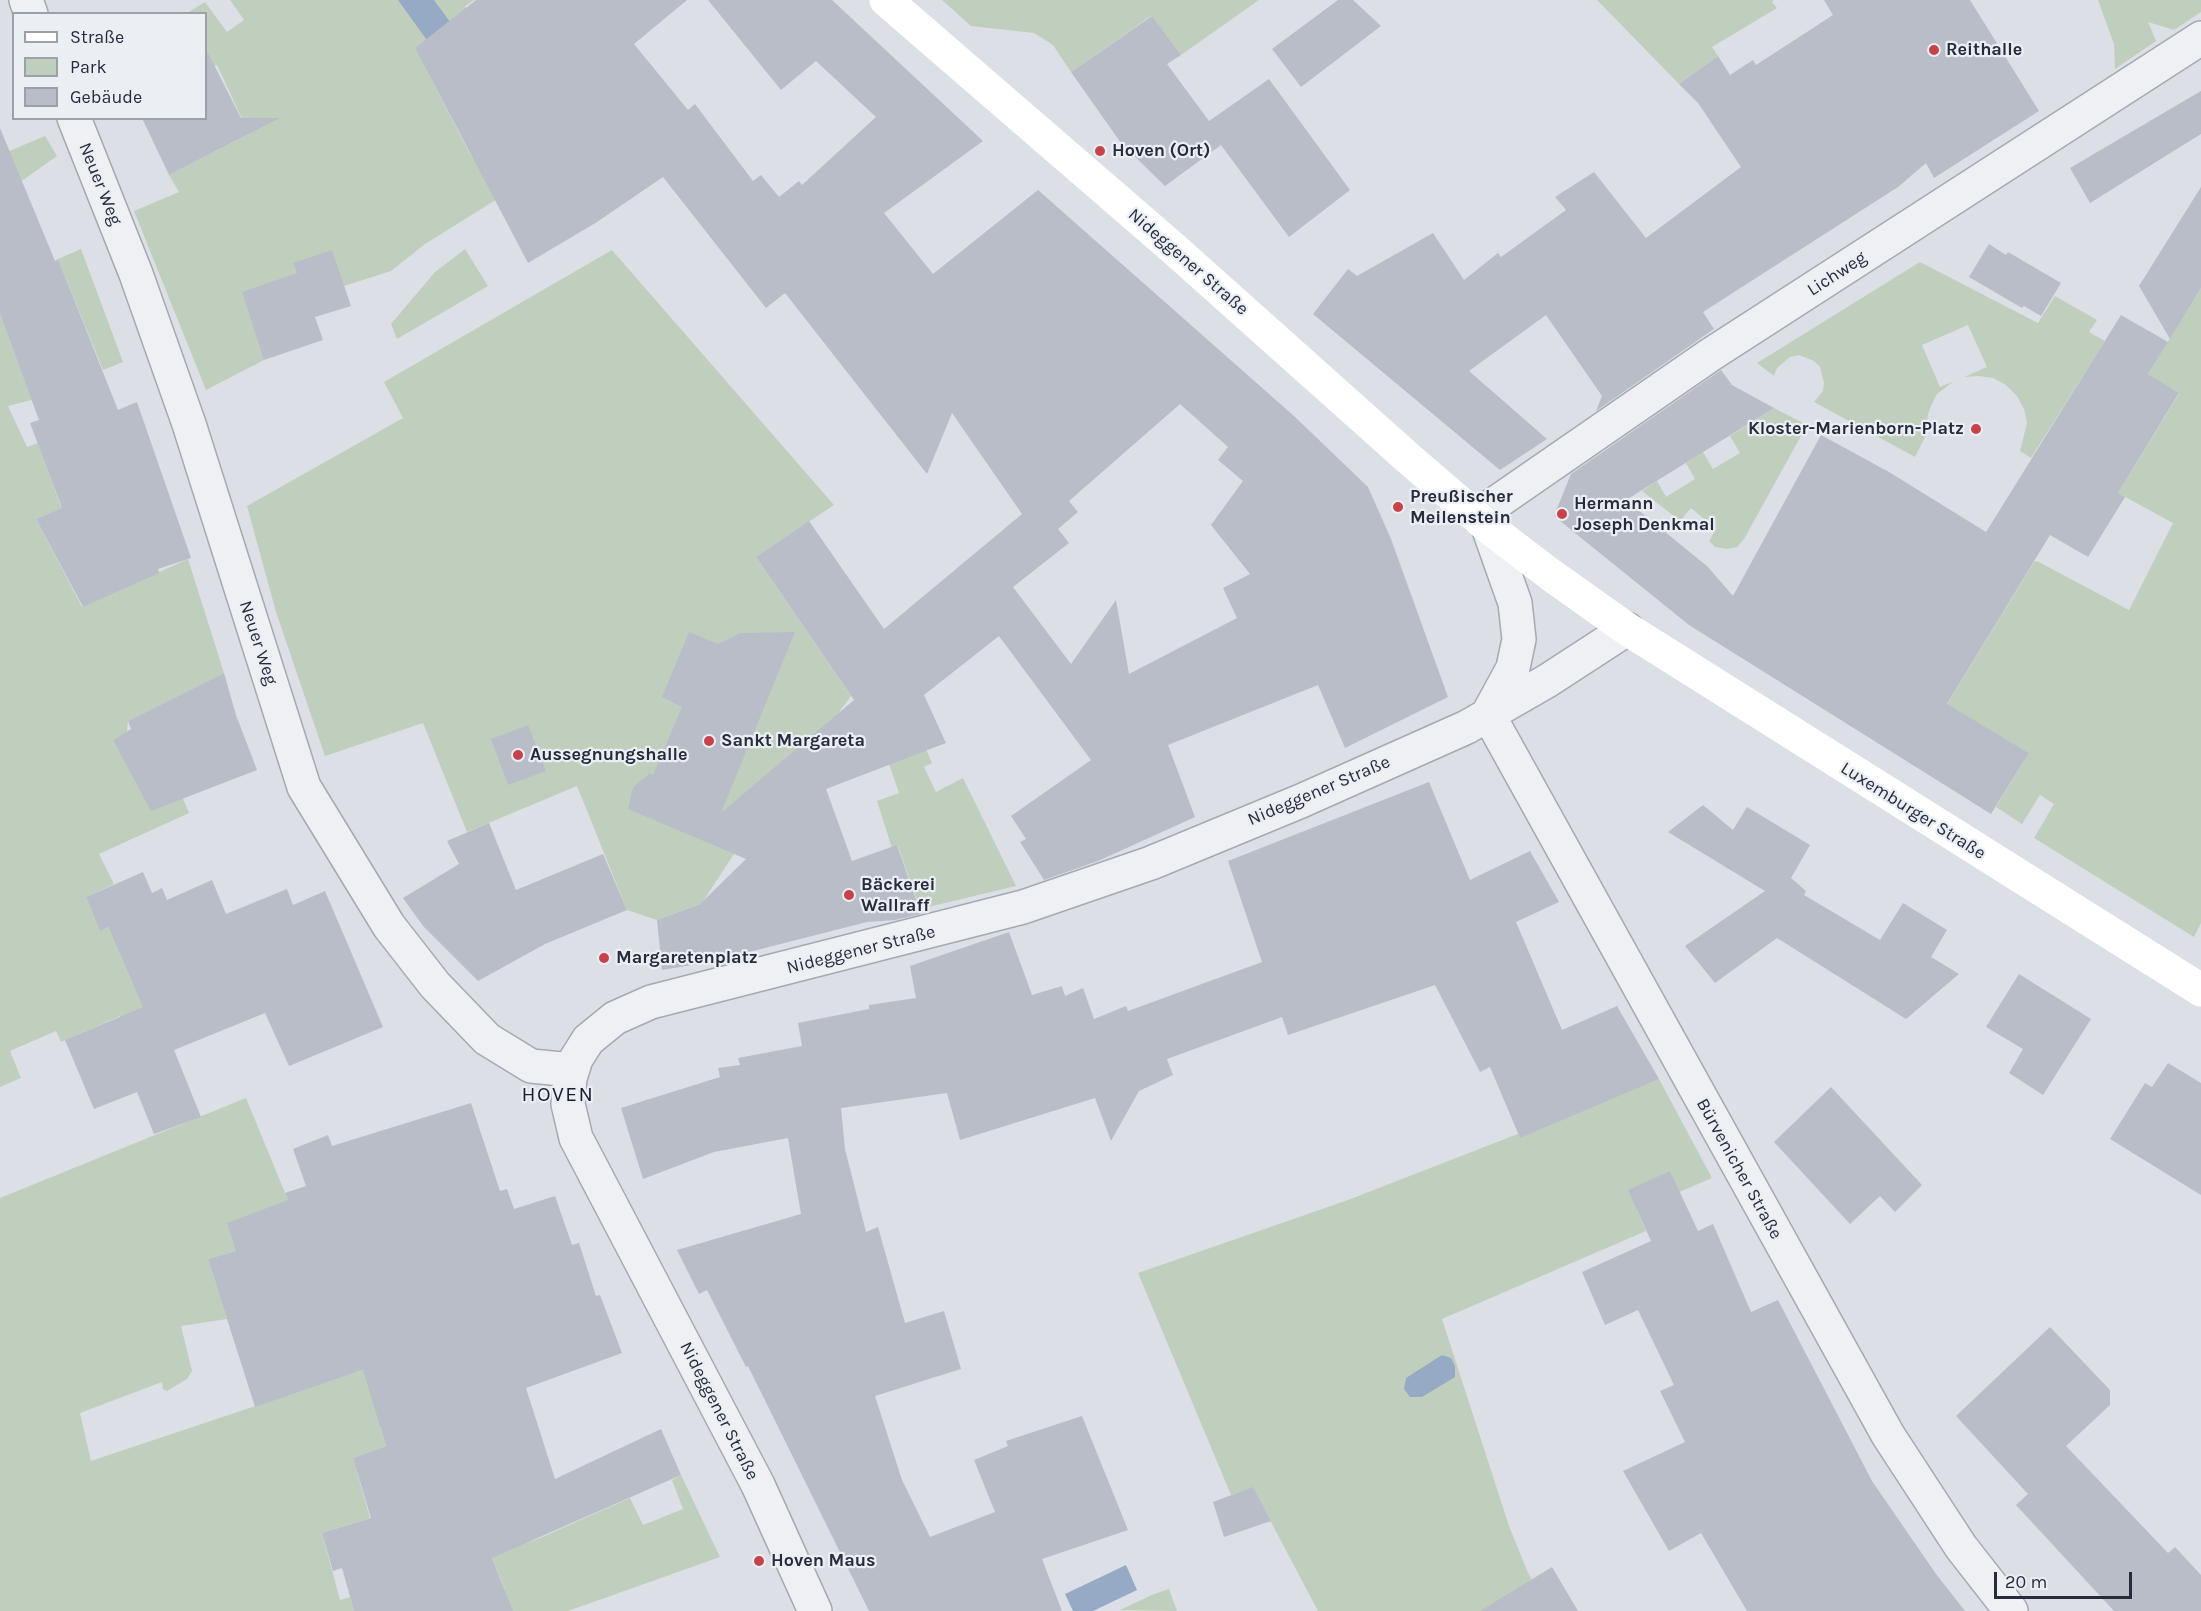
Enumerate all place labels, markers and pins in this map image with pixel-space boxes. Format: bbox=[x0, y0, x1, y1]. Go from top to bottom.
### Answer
place label: Reithalle bbox=[1946, 39, 2022, 61]
marker: Reithalle bbox=[1927, 43, 1941, 57]
place label: Hoven (Ort) bbox=[1112, 140, 1210, 162]
marker: Hoven (Ort) bbox=[1093, 144, 1107, 158]
place label: Kloster-Marienborn-Platz bbox=[1748, 418, 1964, 440]
marker: Kloster-Marienborn-Platz bbox=[1969, 422, 1983, 436]
place label: Preußischer Meilenstein bbox=[1410, 486, 1513, 528]
place label: Hermann Joseph Denkmal bbox=[1574, 493, 1715, 536]
marker: Preußischer Meilenstein bbox=[1391, 500, 1405, 514]
marker: Hermann Joseph Denkmal bbox=[1555, 507, 1569, 521]
place label: Sankt Margareta bbox=[721, 730, 865, 752]
marker: Sankt Margareta bbox=[702, 734, 716, 748]
place label: Aussegnungshalle bbox=[530, 744, 687, 766]
marker: Aussegnungshalle bbox=[511, 748, 525, 762]
place label: Bäckerei Wallraff bbox=[861, 874, 935, 916]
marker: Bäckerei Wallraff bbox=[842, 888, 856, 902]
place label: Margaretenplatz bbox=[616, 947, 758, 969]
marker: Margaretenplatz bbox=[597, 951, 611, 965]
place label: Hoven Maus bbox=[771, 1550, 876, 1572]
marker: Hoven Maus bbox=[752, 1554, 766, 1568]

